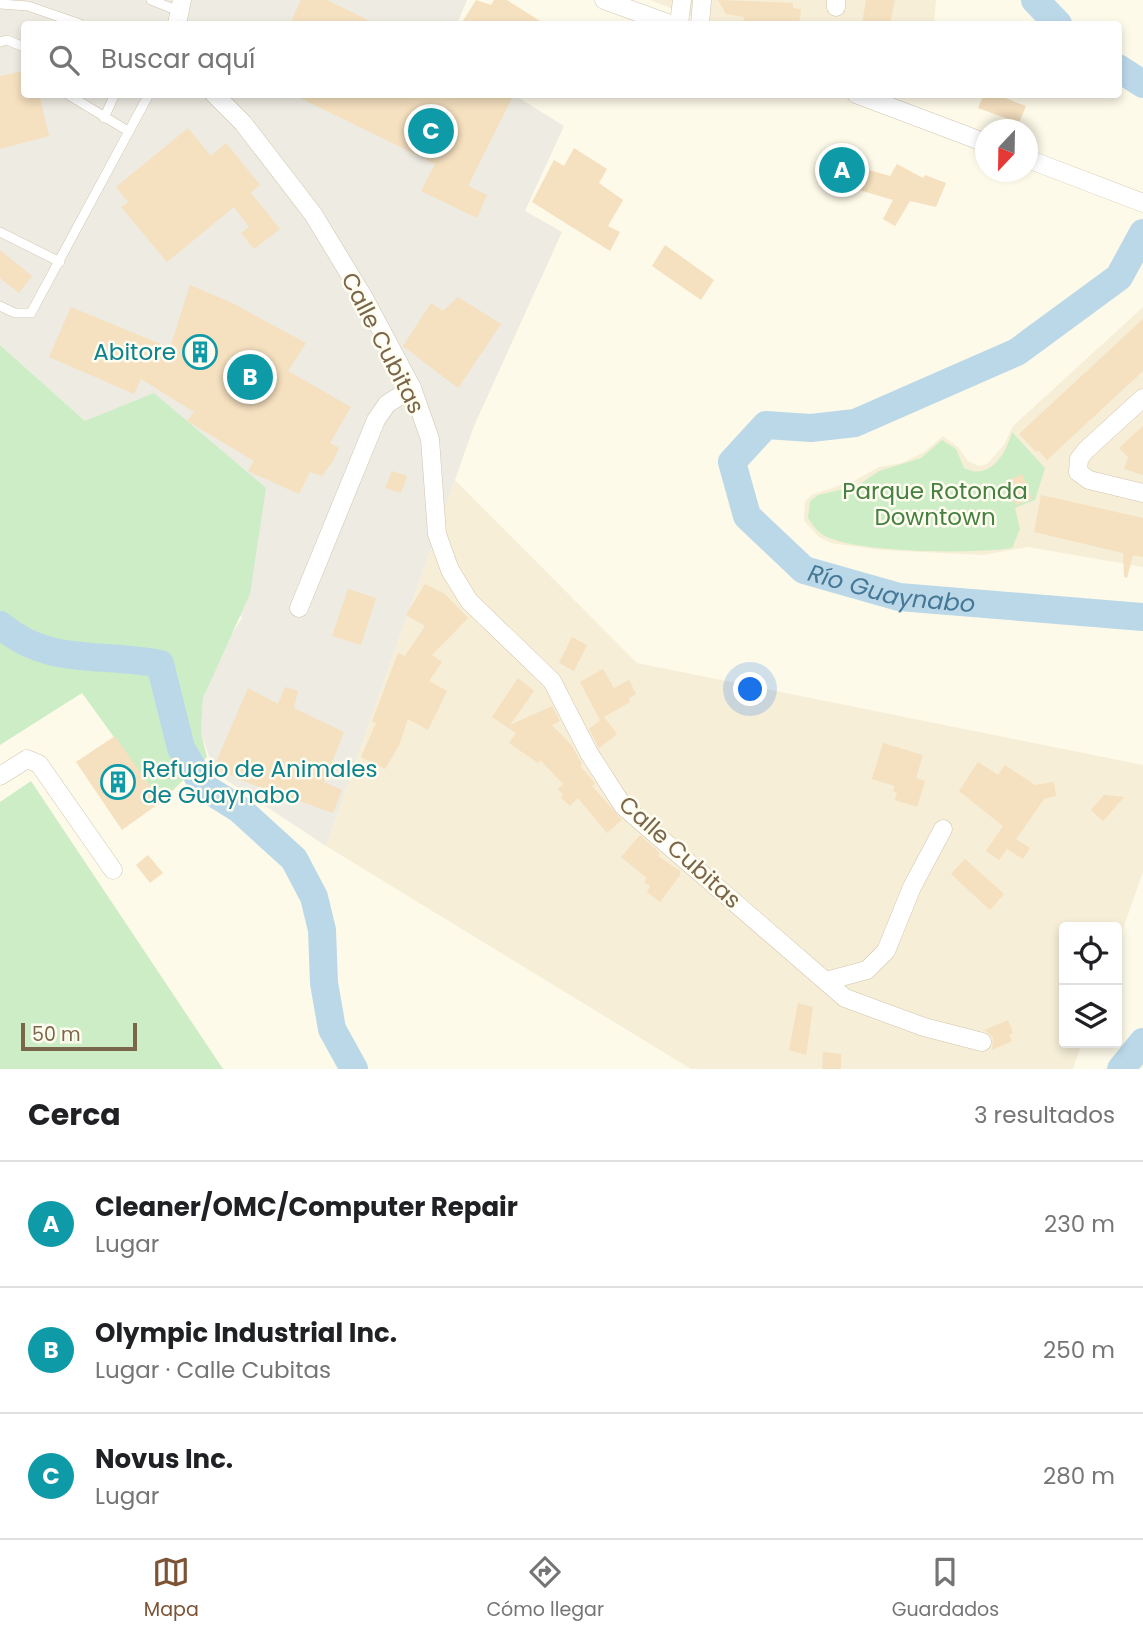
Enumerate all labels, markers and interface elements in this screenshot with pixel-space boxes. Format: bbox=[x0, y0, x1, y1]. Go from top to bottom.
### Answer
search box bbox=[21, 21, 1122, 98]
icon: search bbox=[45, 41, 83, 79]
text: Buscar aquí bbox=[101, 41, 255, 77]
pin: C bbox=[408, 105, 454, 157]
north arrow bbox=[975, 119, 1038, 182]
pin: A bbox=[819, 144, 865, 196]
street label: Calle Cubitas bbox=[334, 267, 432, 419]
building icon: Abitore bbox=[181, 333, 219, 371]
place label: Abitore bbox=[93, 336, 176, 368]
pin: B bbox=[227, 351, 273, 403]
park label: Parque Rotonda Downtown bbox=[842, 475, 1028, 533]
water label: Río Guaynabo bbox=[804, 556, 977, 620]
your location bbox=[733, 672, 767, 706]
place label: Refugio de Animales de Guaynabo bbox=[142, 753, 378, 811]
building icon: Refugio de Animales de Guaynabo bbox=[99, 763, 137, 801]
street label: Calle Cubitas bbox=[612, 788, 748, 916]
map controls bbox=[1059, 922, 1122, 1048]
button: locate bbox=[1059, 922, 1122, 985]
button: layers bbox=[1059, 985, 1122, 1048]
scale bar bbox=[21, 1020, 136, 1052]
text: 50 m bbox=[32, 1021, 81, 1048]
text: Cerca bbox=[28, 1093, 121, 1136]
text: 3 resultados bbox=[974, 1099, 1115, 1131]
text: Cleaner/OMC/Computer Repair bbox=[95, 1189, 518, 1225]
text: A bbox=[43, 1208, 59, 1240]
text: 230 m bbox=[1044, 1208, 1115, 1240]
text: Lugar bbox=[95, 1228, 159, 1260]
text: Olympic Industrial Inc. bbox=[95, 1315, 397, 1351]
text: B bbox=[43, 1334, 59, 1366]
text: 250 m bbox=[1043, 1334, 1115, 1366]
text: Lugar · Calle Cubitas bbox=[95, 1354, 331, 1386]
text: Novus Inc. bbox=[95, 1441, 233, 1477]
text: C bbox=[42, 1460, 60, 1492]
text: 280 m bbox=[1043, 1460, 1115, 1492]
text: Lugar bbox=[95, 1480, 159, 1512]
tab: Mapa bbox=[144, 1553, 199, 1624]
tab: Cómo llegar bbox=[486, 1553, 604, 1624]
tab: Guardados bbox=[892, 1553, 999, 1624]

